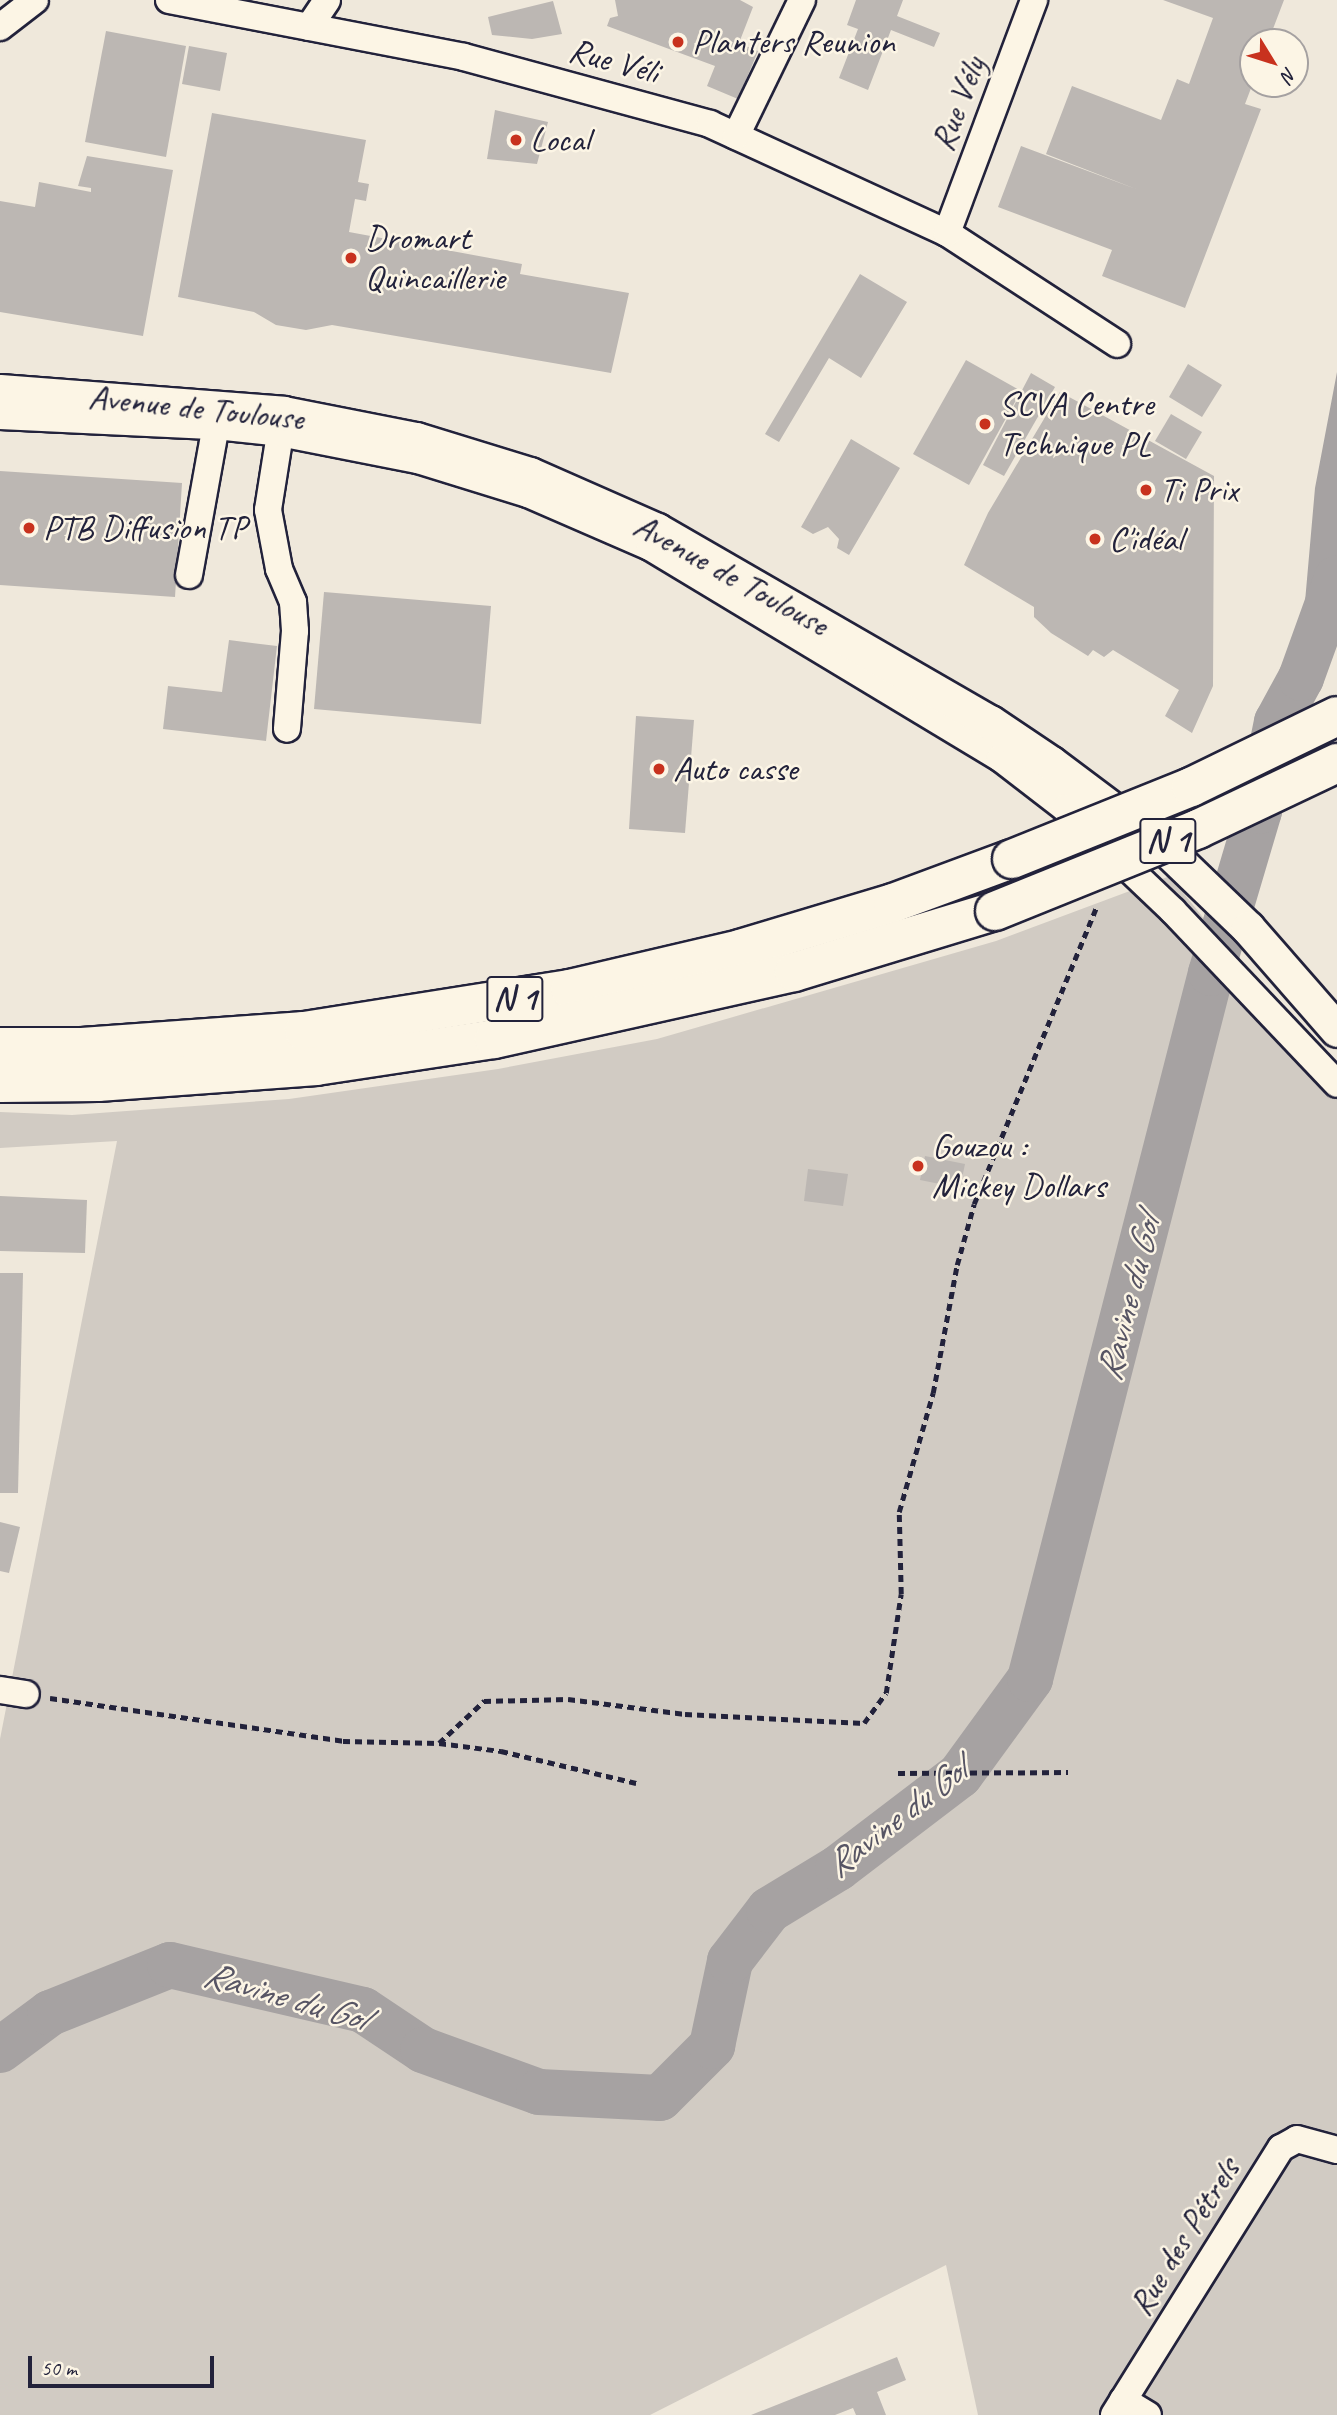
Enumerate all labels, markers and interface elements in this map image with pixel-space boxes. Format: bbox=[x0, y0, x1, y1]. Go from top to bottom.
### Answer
place label: Planters Reunion bbox=[692, 21, 895, 63]
north arrow bbox=[1239, 28, 1309, 98]
street label: Rue Véli bbox=[564, 29, 664, 93]
marker: Planters Reunion bbox=[670, 34, 686, 50]
street label: Rue Vély bbox=[921, 51, 995, 157]
text: N bbox=[1276, 63, 1302, 87]
place label: Local bbox=[530, 119, 590, 161]
marker: Local bbox=[508, 132, 524, 148]
place label: Dromart Quincaillerie bbox=[365, 217, 505, 299]
marker: Dromart Quincaillerie bbox=[343, 250, 359, 266]
street label: Avenue de Toulouse bbox=[87, 376, 305, 440]
place label: SCVA Centre Technique PL bbox=[999, 383, 1154, 465]
marker: SCVA Centre Technique PL bbox=[977, 416, 993, 432]
place label: Ti Prix bbox=[1160, 469, 1239, 511]
marker: Ti Prix bbox=[1138, 482, 1154, 498]
street label: Avenue de Toulouse bbox=[627, 504, 835, 646]
place label: PTB Diffusion TP bbox=[43, 507, 247, 549]
place label: C'idéal bbox=[1109, 518, 1182, 560]
marker: PTB Diffusion TP bbox=[21, 520, 37, 536]
marker: C'idéal bbox=[1087, 531, 1103, 547]
place label: Auto casse bbox=[673, 748, 799, 790]
marker: Auto casse bbox=[651, 761, 667, 777]
road number: N 1 bbox=[1138, 812, 1198, 870]
road number: N 1 bbox=[485, 970, 545, 1028]
place label: Gouzou : Mickey Dollars bbox=[932, 1125, 1104, 1207]
marker: Gouzou : Mickey Dollars bbox=[910, 1158, 926, 1174]
water label: Ravine du Gol bbox=[1086, 1213, 1170, 1385]
water label: Ravine du Gol bbox=[817, 1749, 975, 1887]
water label: Ravine du Gol bbox=[199, 1952, 371, 2040]
street label: Rue des Pétrels bbox=[1119, 2151, 1249, 2323]
scale bar bbox=[32, 2342, 217, 2386]
text: 50 m bbox=[41, 2355, 77, 2381]

